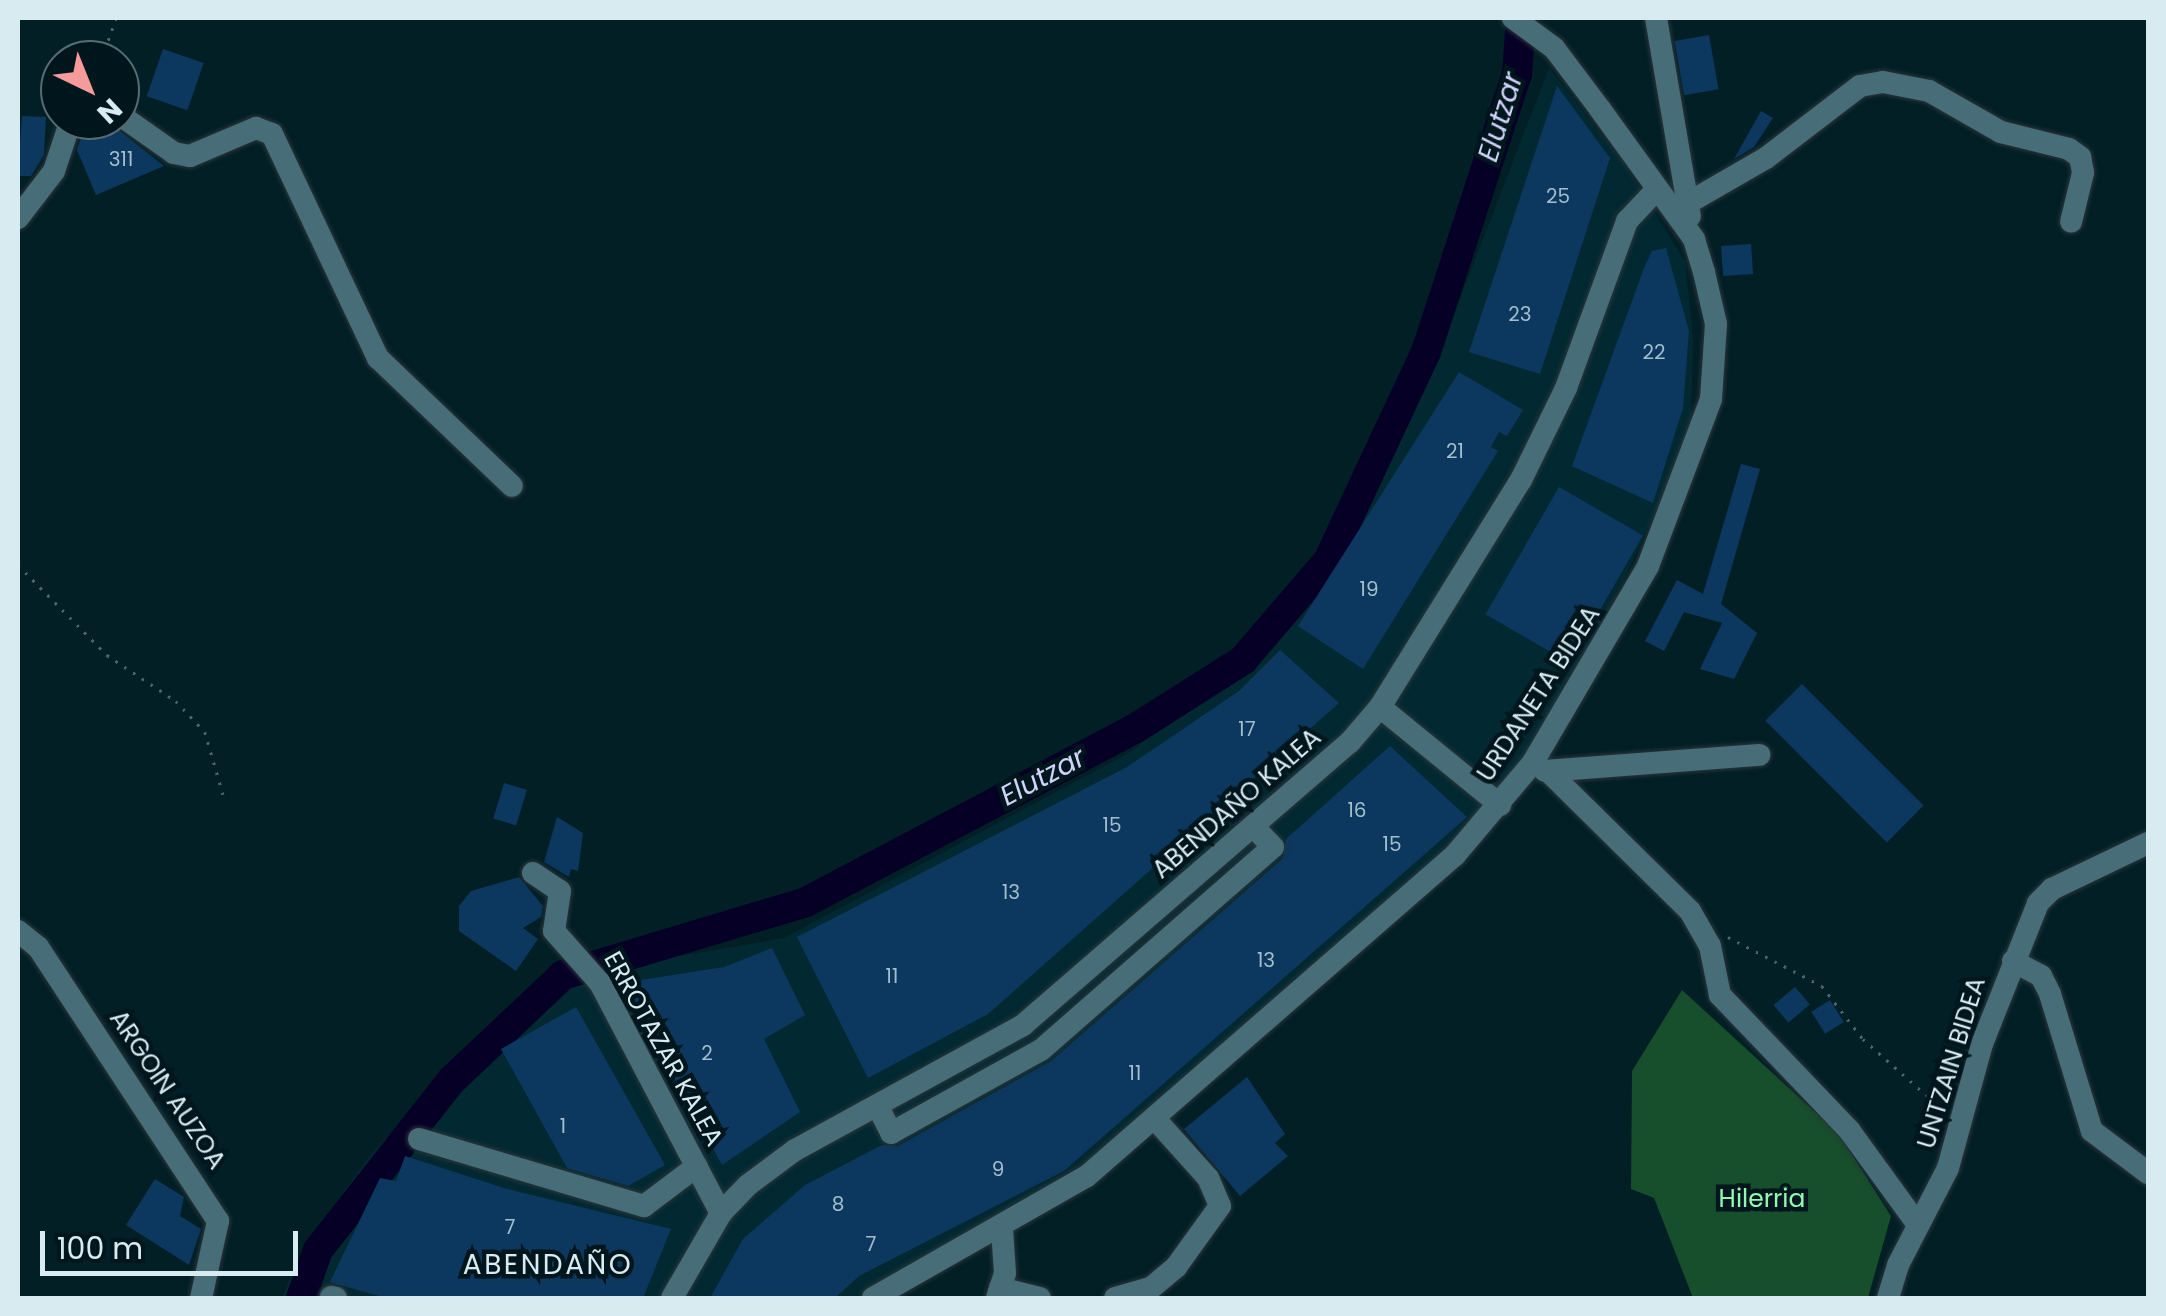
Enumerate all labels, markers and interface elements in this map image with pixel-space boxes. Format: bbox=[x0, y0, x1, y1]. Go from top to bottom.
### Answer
north arrow bbox=[40, 40, 140, 140]
water label: Elutzar bbox=[1472, 68, 1530, 166]
text: N bbox=[88, 89, 130, 132]
house number: 311 bbox=[109, 147, 133, 171]
house number: 25 bbox=[1546, 184, 1570, 208]
house number: 23 bbox=[1508, 302, 1532, 326]
house number: 22 bbox=[1643, 340, 1665, 364]
house number: 21 bbox=[1446, 439, 1464, 463]
house number: 19 bbox=[1360, 577, 1378, 601]
street label: URDANETA BIDEA bbox=[1471, 601, 1607, 787]
house number: 17 bbox=[1238, 717, 1256, 741]
street label: ABENDAÑO KALEA bbox=[1147, 723, 1327, 885]
water label: Elutzar bbox=[995, 741, 1091, 813]
house number: 16 bbox=[1347, 798, 1367, 822]
house number: 15 bbox=[1103, 813, 1121, 837]
house number: 15 bbox=[1383, 832, 1401, 856]
house number: 13 bbox=[1002, 880, 1020, 904]
street label: ERROTAZAR KALEA bbox=[597, 946, 729, 1152]
house number: 13 bbox=[1257, 948, 1275, 972]
house number: 11 bbox=[886, 964, 898, 988]
street label: UNTZAIN BIDEA bbox=[1912, 974, 1992, 1152]
street label: ARGOIN AUZOA bbox=[103, 1005, 231, 1175]
house number: 2 bbox=[701, 1041, 713, 1065]
house number: 11 bbox=[1129, 1061, 1141, 1085]
house number: 1 bbox=[560, 1114, 566, 1138]
house number: 9 bbox=[992, 1157, 1004, 1181]
park label: Hilerria bbox=[1719, 1184, 1805, 1214]
house number: 8 bbox=[832, 1192, 844, 1216]
scale bar bbox=[45, 1211, 302, 1273]
house number: 7 bbox=[505, 1215, 515, 1239]
text: 100 m bbox=[57, 1227, 143, 1270]
house number: 7 bbox=[866, 1232, 876, 1256]
district label: ABENDAÑO bbox=[463, 1248, 633, 1282]

